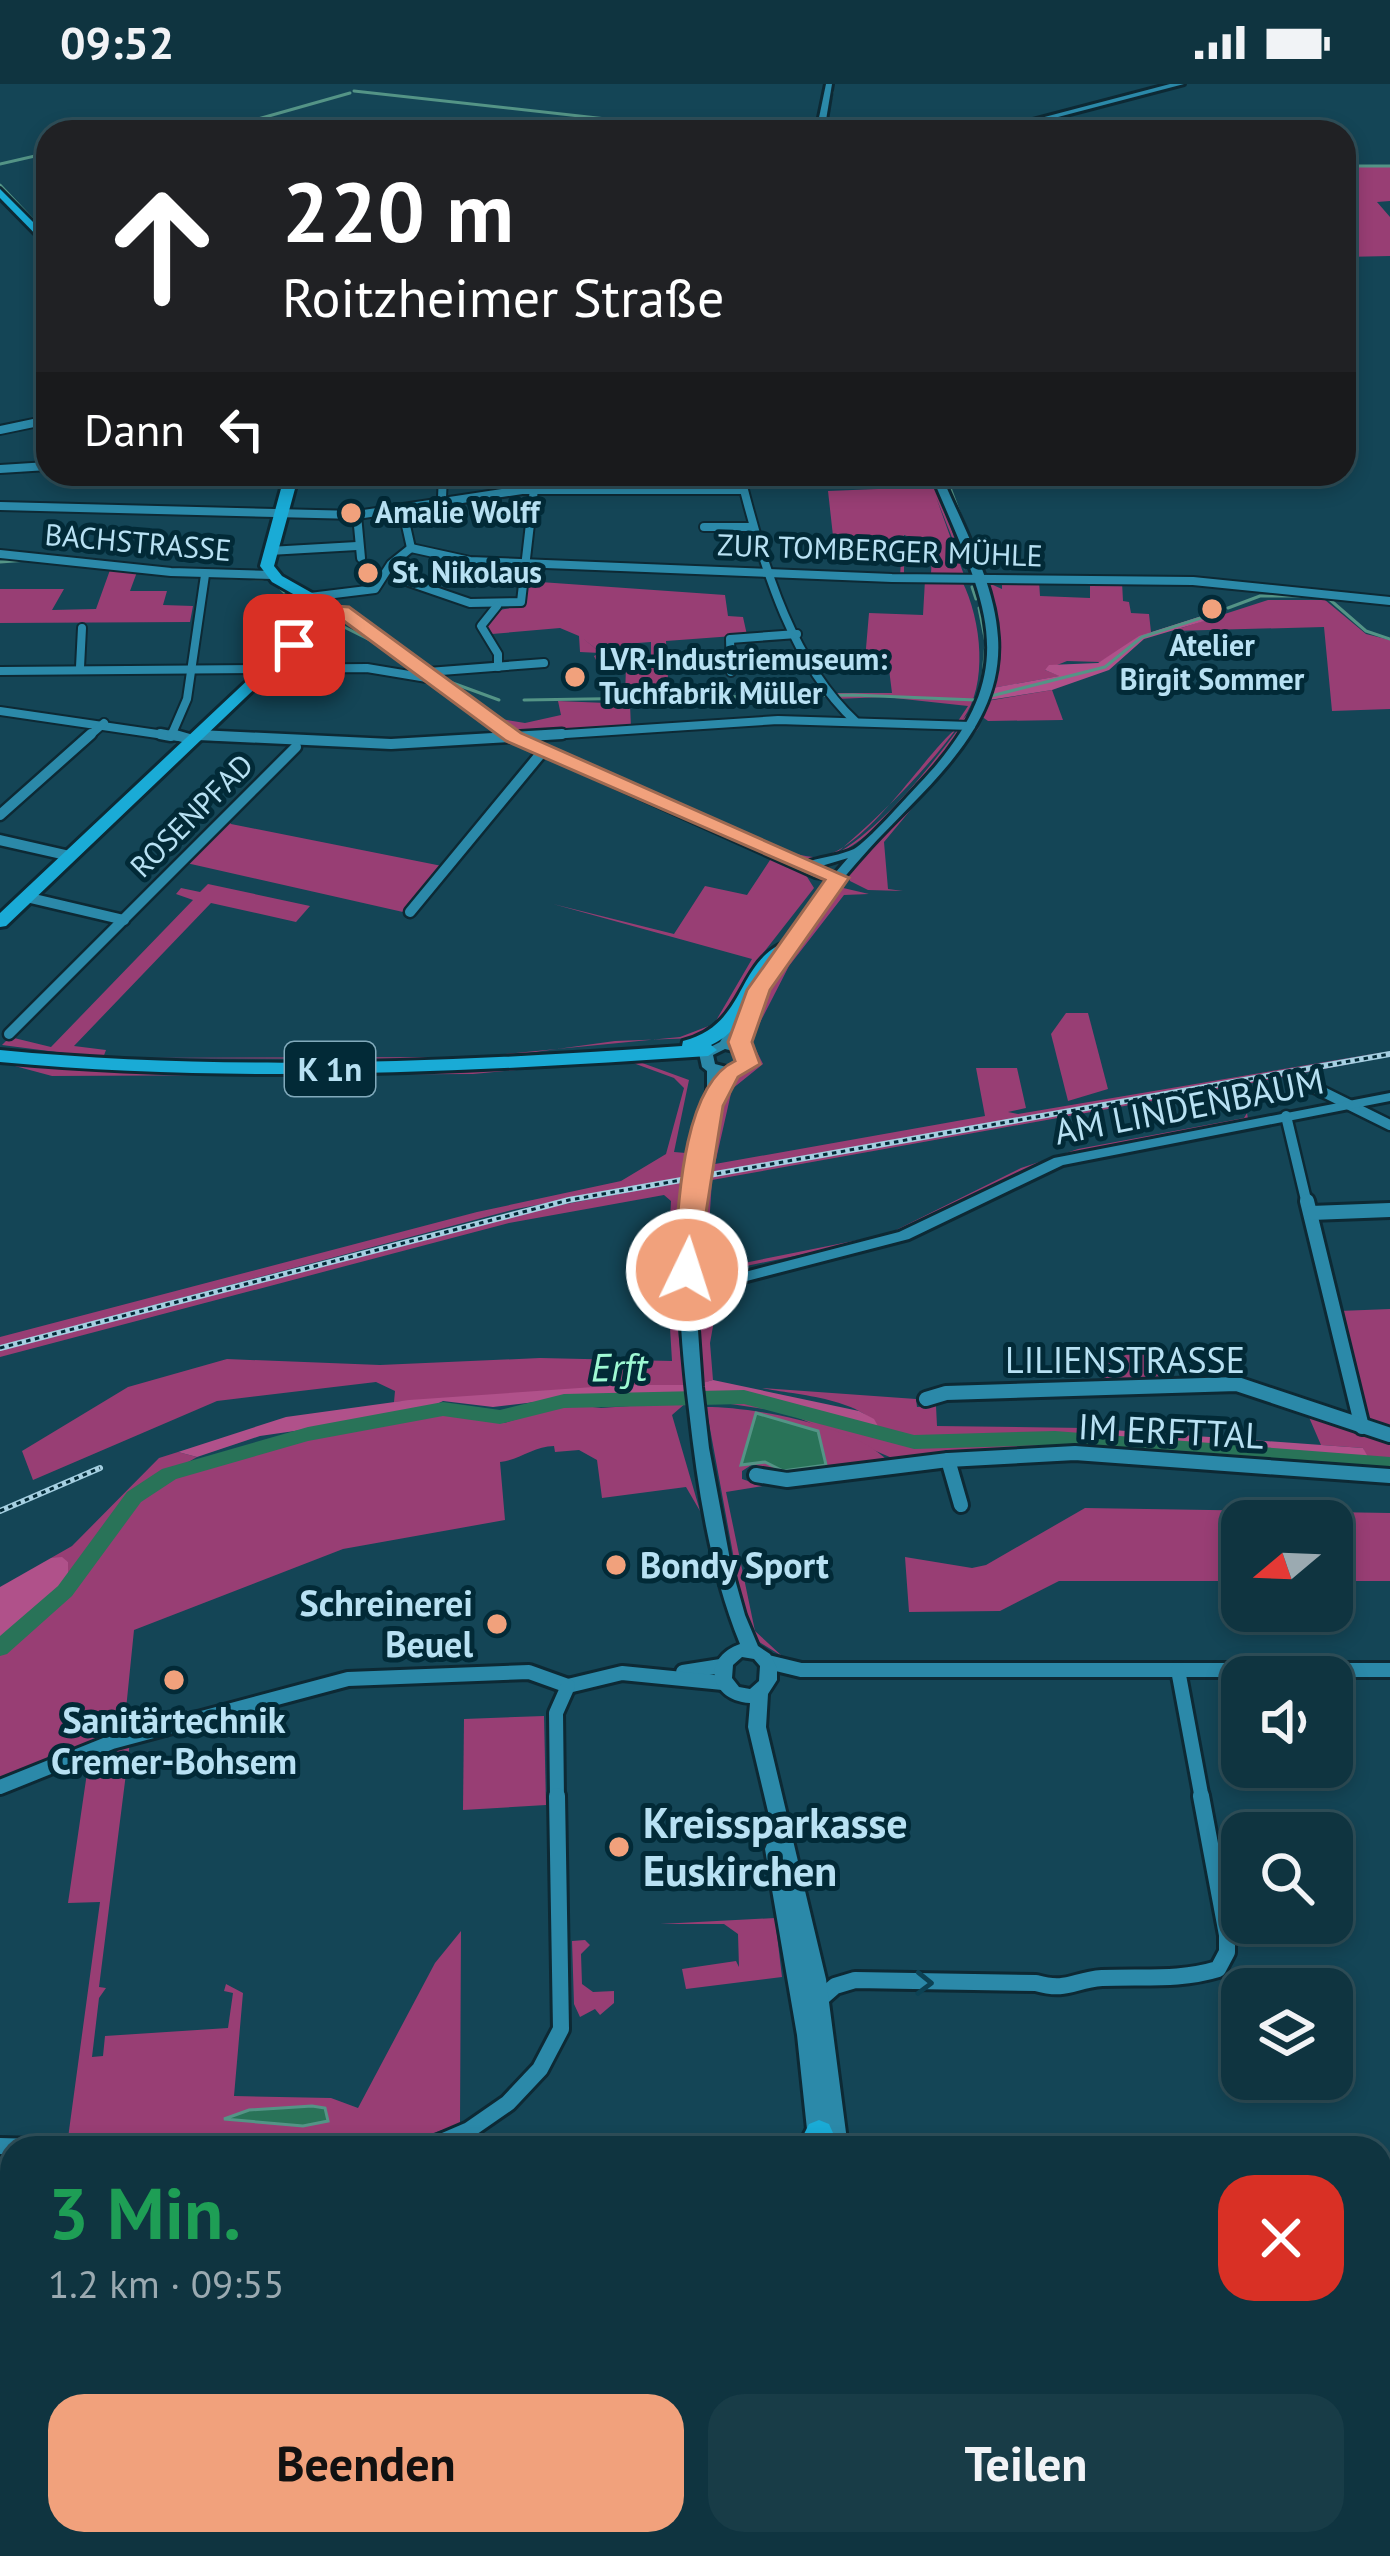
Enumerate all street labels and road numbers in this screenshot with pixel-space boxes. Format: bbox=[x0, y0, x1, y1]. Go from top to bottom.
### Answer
street label: BACHSTRASSE bbox=[43, 514, 233, 569]
street label: ZUR TOMBERGER MÜHLE bbox=[717, 524, 1044, 575]
street label: ROSENPFAD bbox=[121, 745, 261, 885]
road number: K 1n bbox=[285, 1042, 375, 1096]
street label: AM LINDENBAUM bbox=[1050, 1056, 1328, 1155]
street label: LILIENSTRASSE bbox=[1005, 1336, 1245, 1383]
street label: IM ERFTTAL bbox=[1077, 1402, 1265, 1459]

